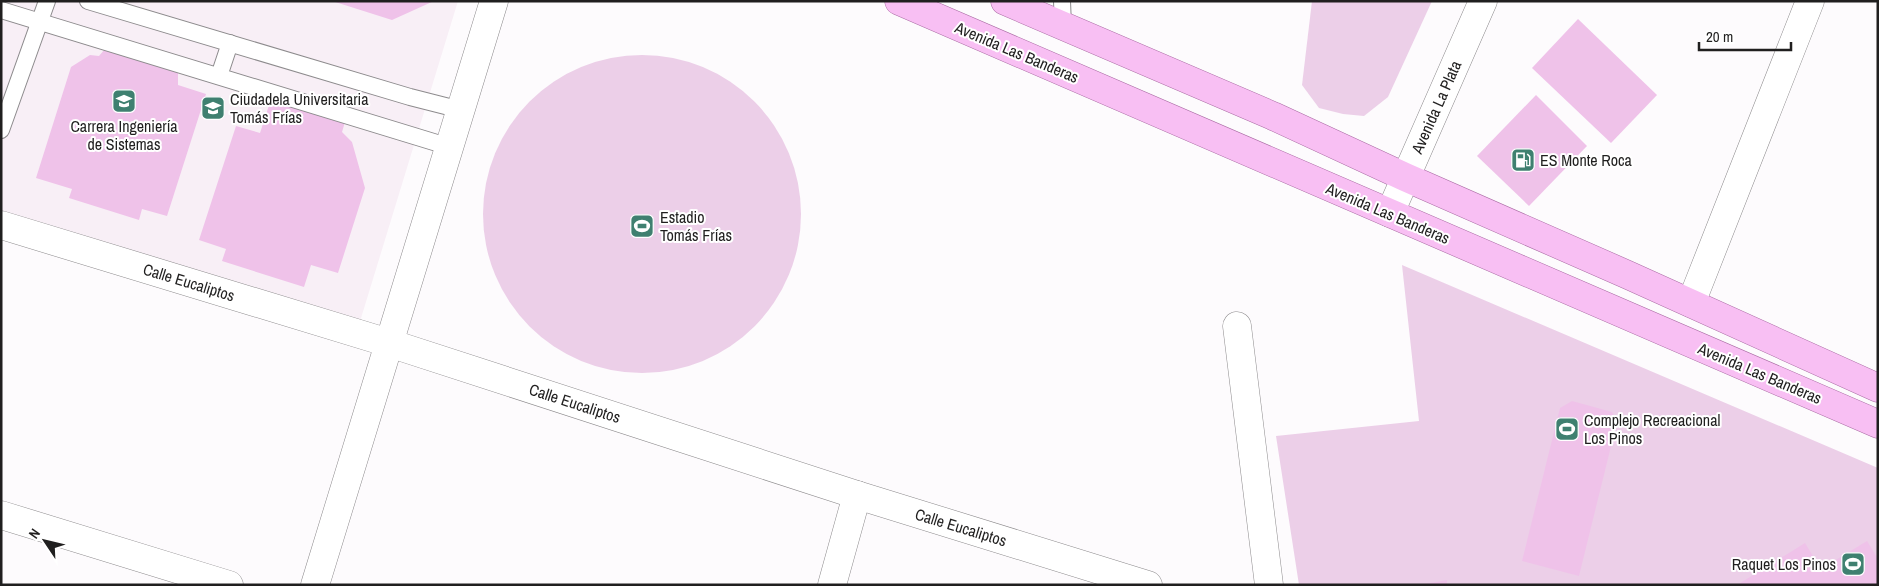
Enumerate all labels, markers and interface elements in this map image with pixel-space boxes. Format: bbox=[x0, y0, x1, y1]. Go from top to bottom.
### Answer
street label: Avenida Las Banderas bbox=[951, 16, 1082, 88]
scale bar bbox=[1699, 20, 1792, 52]
text: 20 m bbox=[1706, 26, 1733, 47]
street label: Avenida La Plata bbox=[1405, 56, 1467, 158]
school or university icon: Carrera Ingeniería de Sistemas bbox=[111, 88, 137, 114]
place label: Ciudadela Universitaria Tomás Frías bbox=[230, 88, 369, 128]
school or university icon: Ciudadela Universitaria Tomás Frías bbox=[200, 95, 226, 121]
place label: Carrera Ingeniería de Sistemas bbox=[70, 115, 178, 155]
fuel station icon: ES Monte Roca bbox=[1510, 147, 1536, 173]
place label: ES Monte Roca bbox=[1540, 149, 1633, 171]
street label: Avenida Las Banderas bbox=[1322, 177, 1453, 249]
place label: Estadio Tomás Frías bbox=[660, 206, 732, 246]
sports icon: Estadio Tomás Frías bbox=[629, 213, 655, 239]
street label: Calle Eucaliptos bbox=[140, 258, 238, 306]
street label: Avenida Las Banderas bbox=[1694, 337, 1825, 409]
street label: Calle Eucaliptos bbox=[527, 378, 623, 428]
place label: Complejo Recreacional Los Pinos bbox=[1584, 409, 1720, 449]
sports icon: Complejo Recreacional Los Pinos bbox=[1554, 416, 1580, 442]
street label: Calle Eucaliptos bbox=[912, 503, 1010, 551]
north arrow bbox=[20, 516, 70, 566]
text: N bbox=[25, 525, 44, 542]
sports icon: Raquet Los Pinos bbox=[1840, 551, 1866, 577]
place label: Raquet Los Pinos bbox=[1732, 553, 1836, 575]

